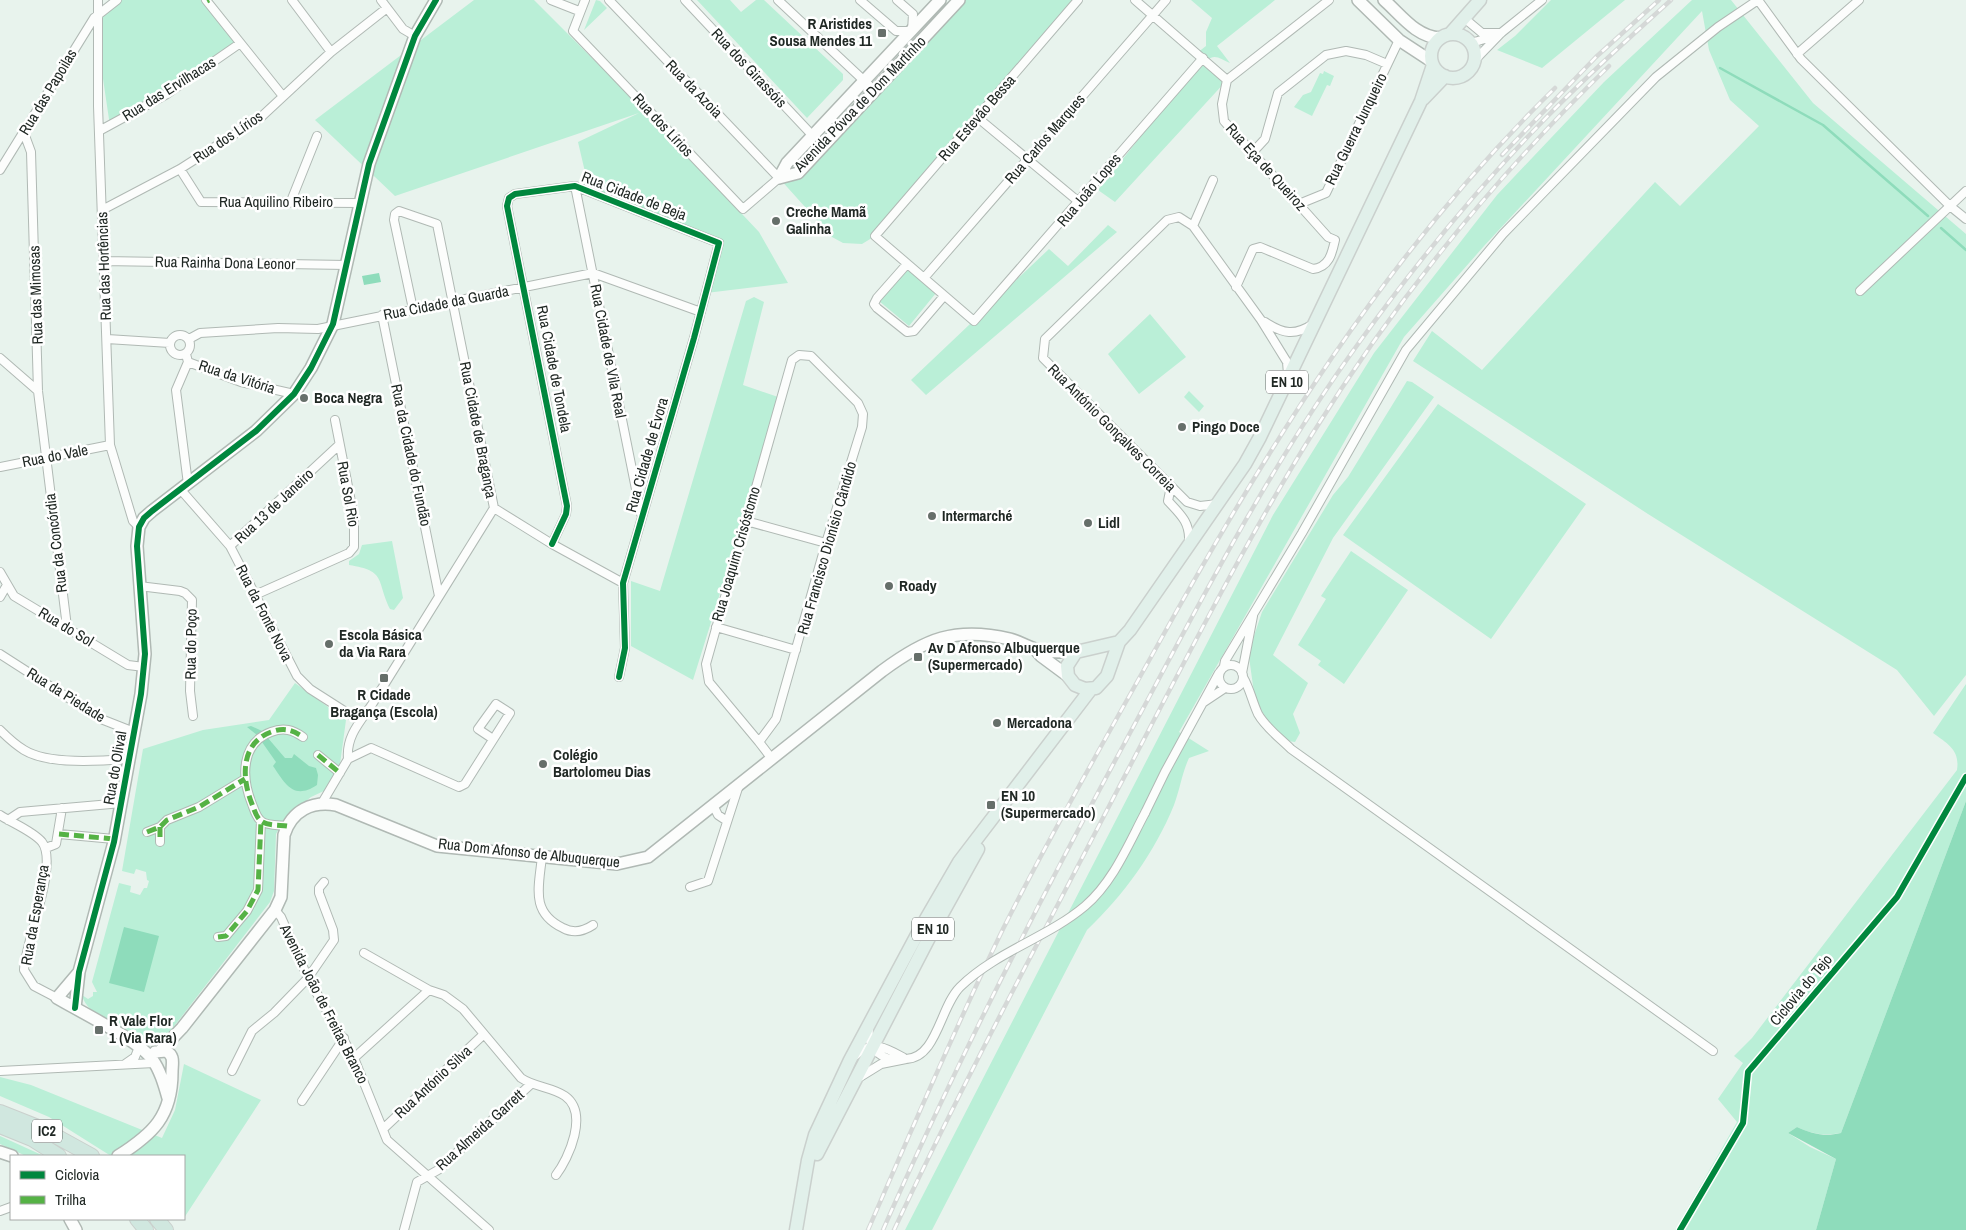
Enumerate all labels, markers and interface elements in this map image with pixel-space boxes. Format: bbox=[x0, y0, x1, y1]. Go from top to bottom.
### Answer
place label: R Aristides Sousa Mendes 11 bbox=[769, 13, 872, 51]
street label: Rua dos Girassóis bbox=[707, 23, 792, 112]
marker: R Aristides Sousa Mendes 11 bbox=[876, 27, 888, 39]
street label: Avenida Póvoa de Dom Martinho bbox=[788, 31, 930, 177]
street label: Rua das Papoilas bbox=[14, 45, 82, 139]
street label: Rua das Ervilhacas bbox=[118, 51, 220, 126]
street label: Rua da Azoia bbox=[661, 55, 728, 123]
street label: Rua Guerra Junqueiro bbox=[1319, 69, 1392, 188]
street label: Rua Estevão Bessa bbox=[933, 70, 1020, 165]
street label: Rua dos Lírios bbox=[628, 88, 698, 161]
street label: Rua Carlos Marques bbox=[1000, 89, 1090, 188]
street label: Rua dos Lírios bbox=[189, 106, 267, 168]
street label: Rua Eça de Queiroz bbox=[1221, 118, 1311, 215]
street label: Rua João Lopes bbox=[1052, 149, 1125, 231]
street label: Rua Cidade de Beja bbox=[579, 166, 690, 225]
street label: Rua Aquilino Ribeiro bbox=[219, 191, 333, 212]
place label: Creche Mamã Galinha bbox=[786, 201, 866, 239]
street label: Rua das Hortências bbox=[91, 211, 116, 321]
marker: Creche Mamã Galinha bbox=[770, 215, 782, 227]
street label: Rua das Mimosas bbox=[23, 245, 48, 345]
street label: Rua Rainha Dona Leonor bbox=[155, 251, 295, 274]
street label: Rua Cidade da Guarda bbox=[381, 280, 510, 325]
street label: Rua Cidade de Vila Real bbox=[585, 282, 632, 420]
street label: Rua Cidade de Tondela bbox=[532, 304, 577, 434]
street label: Rua da Vitória bbox=[196, 354, 278, 399]
street label: Rua António Gonçalves Correia bbox=[1044, 359, 1181, 497]
street label: Rua Cidade de Bragança bbox=[455, 360, 502, 500]
road number: EN 10 bbox=[1266, 371, 1308, 394]
street label: Rua da Cidade do Fundão bbox=[386, 382, 437, 528]
place label: Boca Negra bbox=[314, 387, 383, 408]
marker: Boca Negra bbox=[298, 392, 310, 404]
street label: Rua Cidade de Évora bbox=[620, 395, 673, 515]
place label: Pingo Doce bbox=[1192, 416, 1260, 437]
marker: Pingo Doce bbox=[1176, 421, 1188, 433]
street label: Rua do Vale bbox=[20, 439, 90, 472]
street label: Rua Sol Rio bbox=[332, 459, 365, 529]
street label: Rua Francisco Dionísio Cândido bbox=[792, 459, 861, 637]
street label: Rua 13 de Janeiro bbox=[229, 463, 318, 548]
street label: Rua Joaquim Crisóstomo bbox=[706, 484, 765, 624]
street label: Rua da Concórdia bbox=[39, 492, 72, 594]
place label: Intermarché bbox=[942, 505, 1013, 526]
marker: Intermarché bbox=[926, 510, 938, 522]
place label: Lidl bbox=[1098, 512, 1120, 533]
marker: Lidl bbox=[1082, 517, 1094, 529]
street label: Rua da Fonte Nova bbox=[231, 561, 298, 665]
place label: Roady bbox=[899, 575, 937, 596]
marker: Roady bbox=[883, 580, 895, 592]
street label: Rua do Sol bbox=[35, 602, 98, 651]
street label: Rua do Poço bbox=[179, 608, 202, 680]
place label: Escola Básica da Via Rara bbox=[339, 624, 422, 662]
place label: Av D Afonso Albuquerque (Supermercado) bbox=[928, 637, 1080, 675]
marker: Escola Básica da Via Rara bbox=[323, 638, 335, 650]
marker: Av D Afonso Albuquerque (Supermercado) bbox=[912, 651, 924, 663]
street label: Rua da Piedade bbox=[23, 662, 110, 727]
marker: R Cidade Bragança (Escola) bbox=[378, 672, 390, 684]
place label: R Cidade Bragança (Escola) bbox=[330, 684, 438, 722]
place label: Mercadona bbox=[1007, 712, 1072, 733]
marker: Mercadona bbox=[991, 717, 1003, 729]
street label: Rua do Olival bbox=[98, 729, 131, 806]
place label: Colégio Bartolomeu Dias bbox=[553, 744, 651, 782]
marker: Colégio Bartolomeu Dias bbox=[537, 758, 549, 770]
place label: EN 10 (Supermercado) bbox=[1001, 785, 1095, 823]
marker: EN 10 (Supermercado) bbox=[985, 799, 997, 811]
street label: Rua Dom Afonso de Albuquerque bbox=[437, 833, 621, 873]
street label: Rua da Esperança bbox=[15, 863, 54, 967]
road number: EN 10 bbox=[912, 918, 954, 941]
street label: Avenida João de Freitas Branco bbox=[275, 920, 374, 1087]
street label: Ciclovia do Tejo bbox=[1765, 949, 1837, 1030]
place label: R Vale Flor 1 (Via Rara) bbox=[109, 1010, 176, 1048]
marker: R Vale Flor 1 (Via Rara) bbox=[93, 1024, 105, 1036]
street label: Rua António Silva bbox=[389, 1040, 476, 1123]
street label: Rua Almeida Garrett bbox=[431, 1084, 529, 1175]
road number: IC2 bbox=[32, 1120, 62, 1142]
legend bbox=[10, 1155, 185, 1220]
text: Ciclovia bbox=[55, 1164, 100, 1185]
text: Trilha bbox=[55, 1189, 86, 1210]

